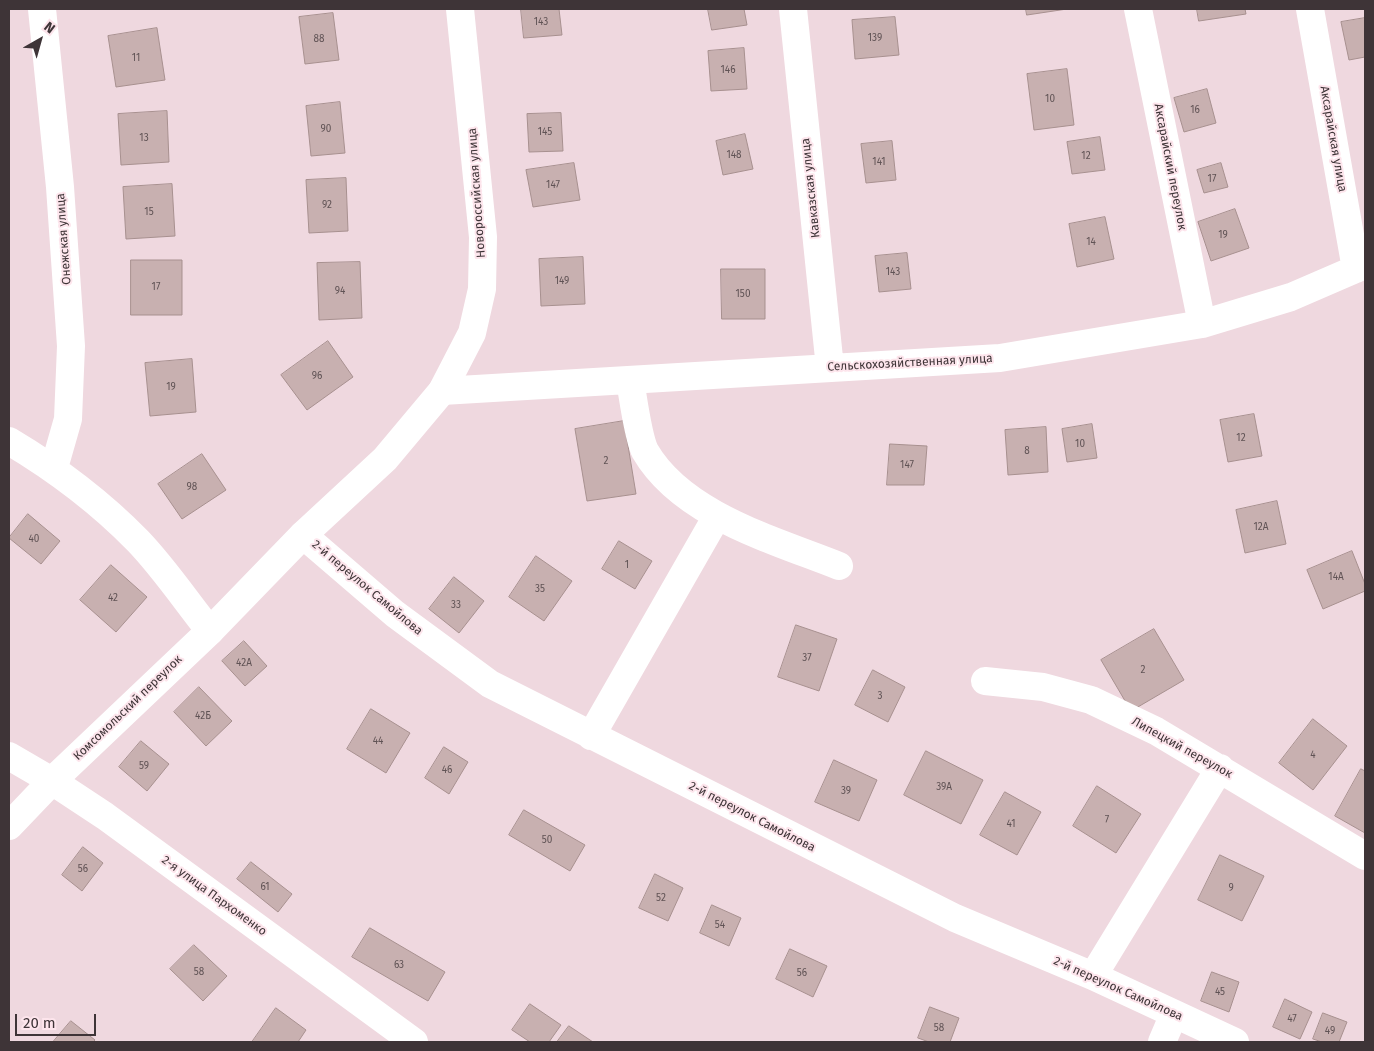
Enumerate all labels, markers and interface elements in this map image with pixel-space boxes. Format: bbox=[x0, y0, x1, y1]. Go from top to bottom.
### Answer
north arrow bbox=[15, 15, 65, 65]
house number: 143 bbox=[534, 16, 548, 28]
text: N bbox=[41, 18, 58, 37]
house number: 139 bbox=[868, 32, 882, 44]
house number: 88 bbox=[313, 33, 325, 45]
house number: 11 bbox=[132, 52, 140, 64]
house number: 146 bbox=[721, 64, 735, 76]
street label: Аксарайская улица bbox=[1317, 85, 1349, 193]
house number: 10 bbox=[1045, 93, 1055, 105]
street label: Аксарайский переулок bbox=[1151, 103, 1189, 231]
house number: 16 bbox=[1190, 104, 1200, 116]
house number: 90 bbox=[321, 123, 331, 135]
house number: 145 bbox=[538, 126, 552, 138]
street label: Новороссийская улица bbox=[465, 128, 489, 258]
house number: 13 bbox=[139, 132, 149, 144]
street label: Кавказская улица bbox=[799, 137, 823, 239]
house number: 148 bbox=[726, 149, 742, 161]
house number: 12 bbox=[1081, 150, 1091, 162]
house number: 141 bbox=[872, 156, 886, 168]
house number: 17 bbox=[1208, 173, 1216, 185]
house number: 147 bbox=[546, 179, 560, 191]
street label: Онежская улица bbox=[54, 193, 74, 285]
house number: 92 bbox=[322, 199, 332, 211]
house number: 15 bbox=[144, 206, 154, 218]
house number: 19 bbox=[1218, 229, 1228, 241]
house number: 14 bbox=[1086, 236, 1096, 248]
house number: 143 bbox=[886, 266, 900, 278]
house number: 149 bbox=[555, 275, 569, 287]
house number: 17 bbox=[152, 281, 160, 293]
house number: 94 bbox=[335, 285, 345, 297]
house number: 150 bbox=[736, 288, 750, 300]
street label: Сельскохозяйственная улица bbox=[827, 351, 993, 375]
house number: 96 bbox=[312, 370, 322, 382]
house number: 19 bbox=[166, 381, 176, 393]
house number: 12 bbox=[1236, 432, 1246, 444]
house number: 10 bbox=[1075, 438, 1085, 450]
house number: 8 bbox=[1024, 445, 1030, 457]
house number: 2 bbox=[604, 455, 608, 467]
house number: 147 bbox=[900, 459, 914, 471]
house number: 98 bbox=[187, 481, 197, 493]
house number: 12А bbox=[1253, 521, 1269, 533]
house number: 40 bbox=[29, 533, 39, 545]
street label: 2-й переулок Самойлова bbox=[309, 537, 425, 639]
house number: 1 bbox=[625, 559, 629, 571]
house number: 14А bbox=[1328, 571, 1344, 583]
house number: 35 bbox=[535, 583, 545, 595]
house number: 42 bbox=[108, 592, 118, 604]
house number: 33 bbox=[451, 599, 461, 611]
street label: Комсомольский переулок bbox=[71, 652, 185, 764]
house number: 37 bbox=[802, 652, 812, 664]
house number: 42А bbox=[236, 657, 252, 669]
house number: 2 bbox=[1141, 664, 1145, 676]
house number: 3 bbox=[878, 690, 882, 702]
house number: 42Б bbox=[195, 710, 211, 722]
street label: Липецкий переулок bbox=[1129, 714, 1235, 782]
house number: 44 bbox=[373, 735, 383, 747]
house number: 4 bbox=[1310, 749, 1316, 761]
house number: 59 bbox=[139, 760, 149, 772]
house number: 46 bbox=[442, 764, 452, 776]
street label: 2-й переулок Самойлова bbox=[686, 779, 818, 855]
house number: 39А bbox=[936, 781, 952, 793]
house number: 39 bbox=[841, 785, 851, 797]
house number: 7 bbox=[1105, 814, 1109, 826]
house number: 41 bbox=[1006, 818, 1016, 830]
house number: 50 bbox=[542, 834, 552, 846]
street label: 2-я улица Пархоменко bbox=[159, 853, 269, 939]
house number: 56 bbox=[78, 863, 88, 875]
house number: 61 bbox=[260, 881, 270, 893]
house number: 9 bbox=[1228, 882, 1234, 894]
house number: 52 bbox=[656, 892, 666, 904]
house number: 54 bbox=[715, 919, 725, 931]
street label: 2-й переулок Самойлова bbox=[1051, 954, 1185, 1024]
house number: 63 bbox=[394, 959, 404, 971]
house number: 58 bbox=[194, 966, 204, 978]
house number: 56 bbox=[797, 967, 807, 979]
house number: 45 bbox=[1215, 986, 1225, 998]
scale bar bbox=[18, 1004, 99, 1036]
house number: 47 bbox=[1287, 1013, 1297, 1025]
text: 20 m bbox=[23, 1014, 56, 1032]
house number: 58 bbox=[934, 1022, 944, 1034]
house number: 49 bbox=[1325, 1025, 1335, 1037]

